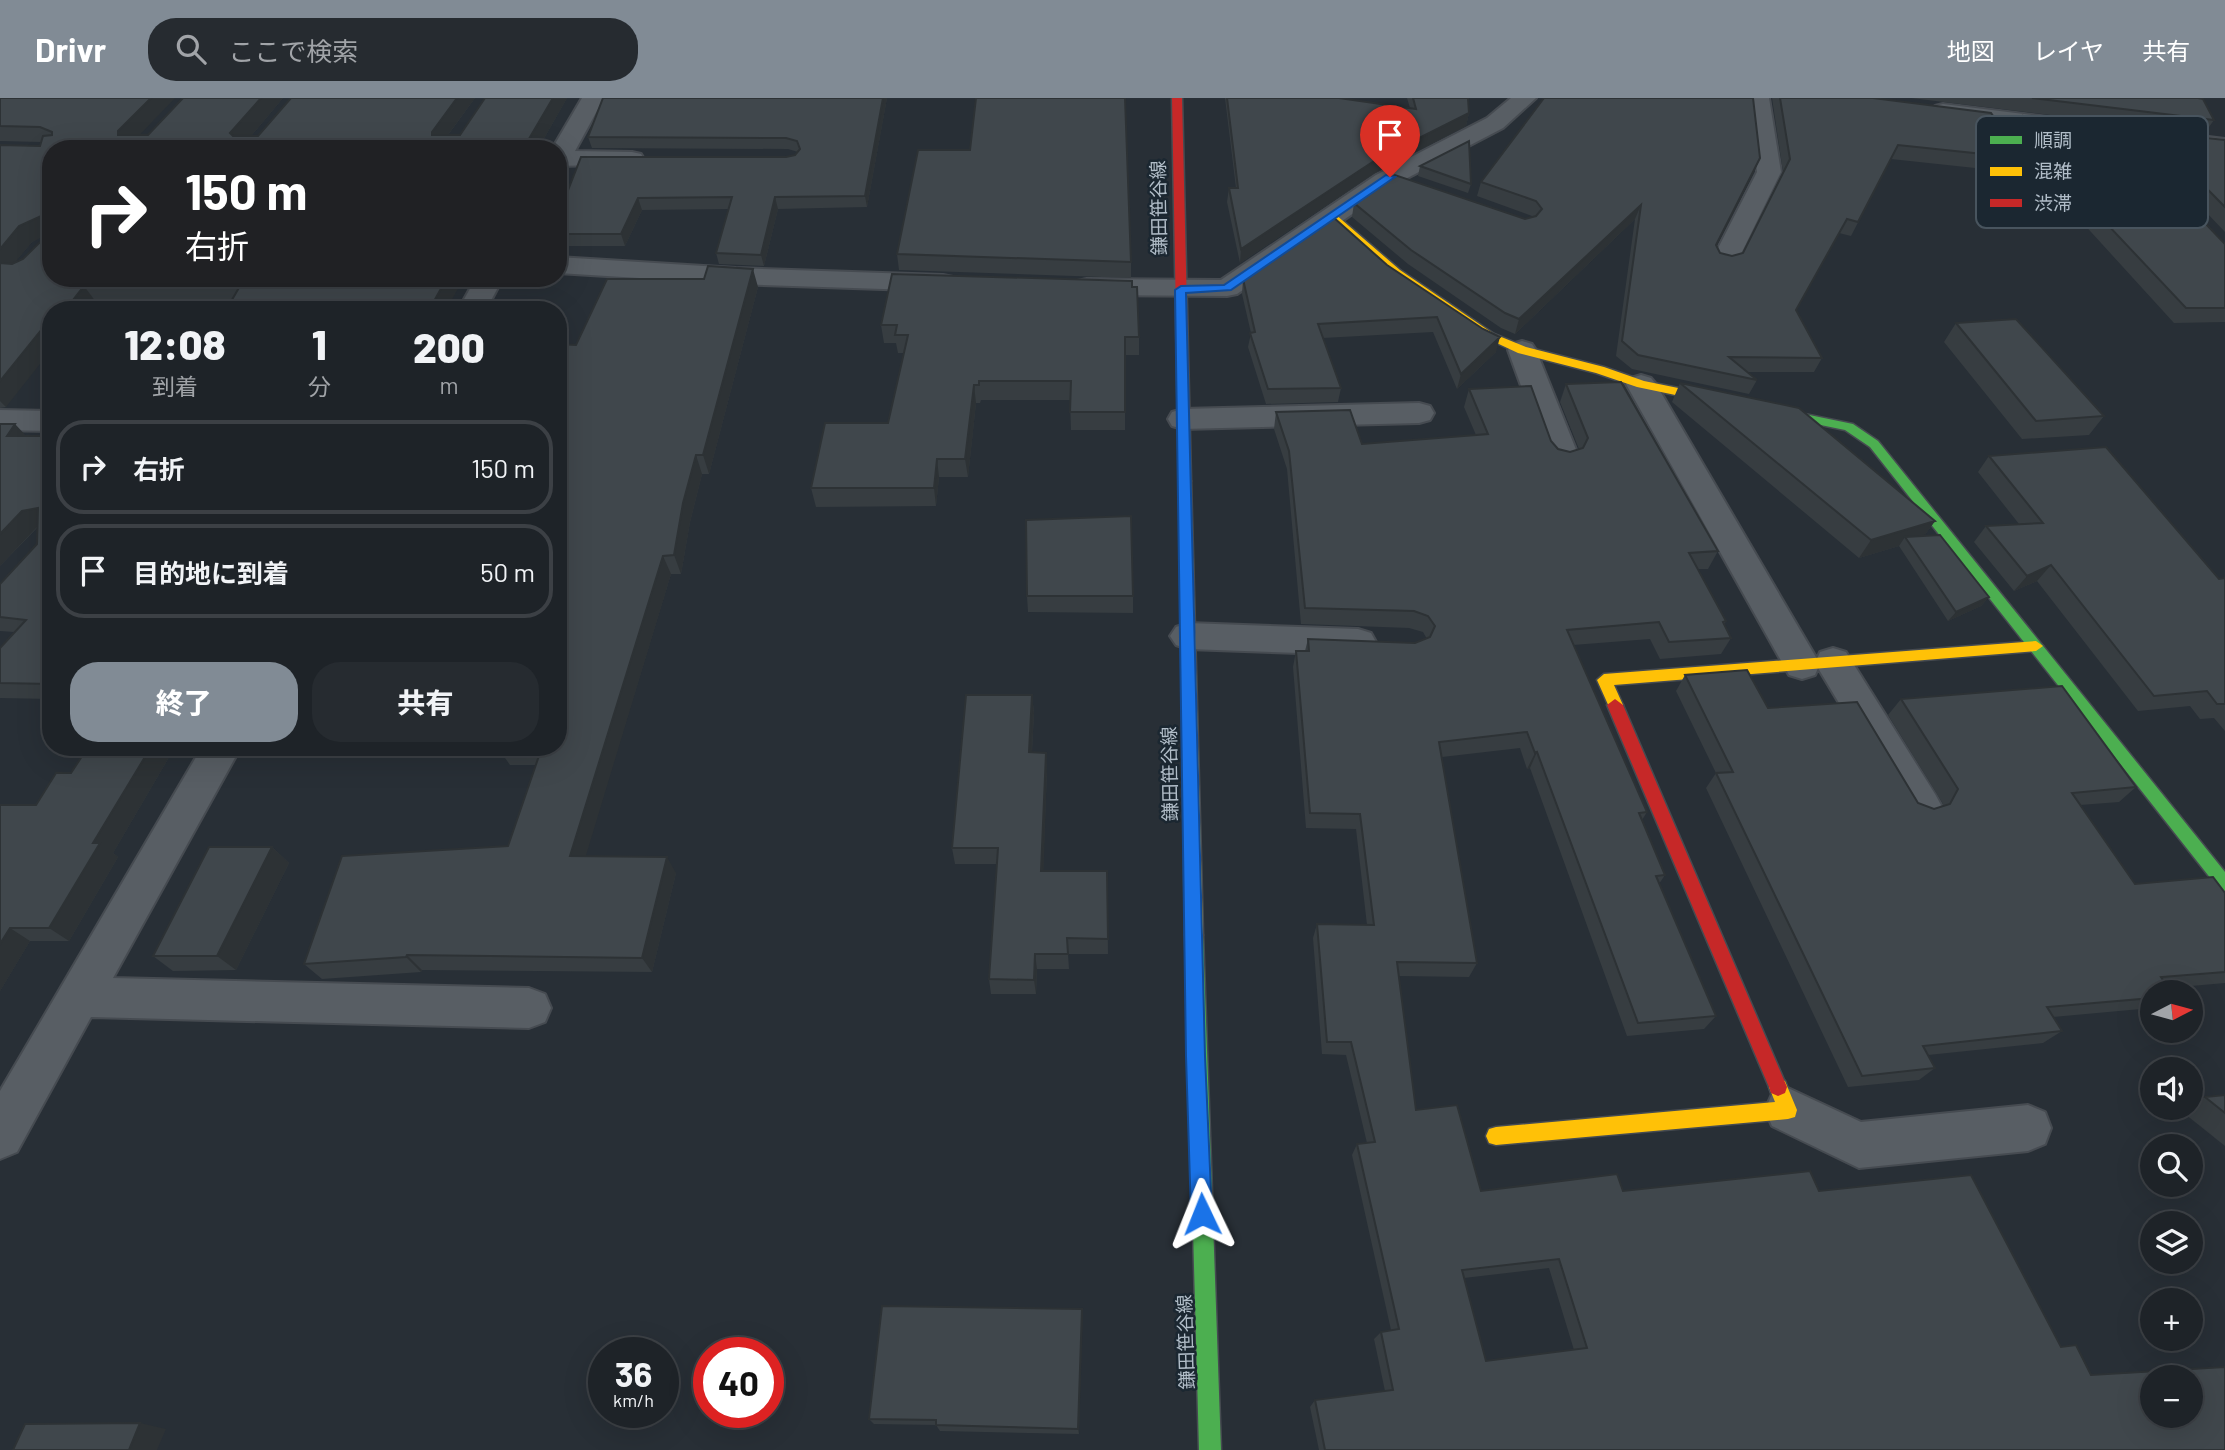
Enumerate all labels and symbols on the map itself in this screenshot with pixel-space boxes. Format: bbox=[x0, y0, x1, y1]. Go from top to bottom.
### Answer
pin bbox=[1360, 105, 1420, 177]
legend bbox=[1976, 116, 2208, 228]
text: 順調 bbox=[2034, 128, 2072, 151]
text: 混雑 bbox=[2034, 159, 2072, 182]
street label: 鎌田笹谷線 bbox=[1146, 160, 1170, 256]
text: 渋滞 bbox=[2034, 191, 2072, 214]
street label: 鎌田笹谷線 bbox=[1157, 726, 1181, 822]
north arrow bbox=[2140, 980, 2203, 1043]
position arrow bbox=[1165, 1177, 1239, 1251]
street label: 鎌田笹谷線 bbox=[1172, 1294, 1198, 1390]
speed limit sign: 40 bbox=[693, 1337, 784, 1428]

